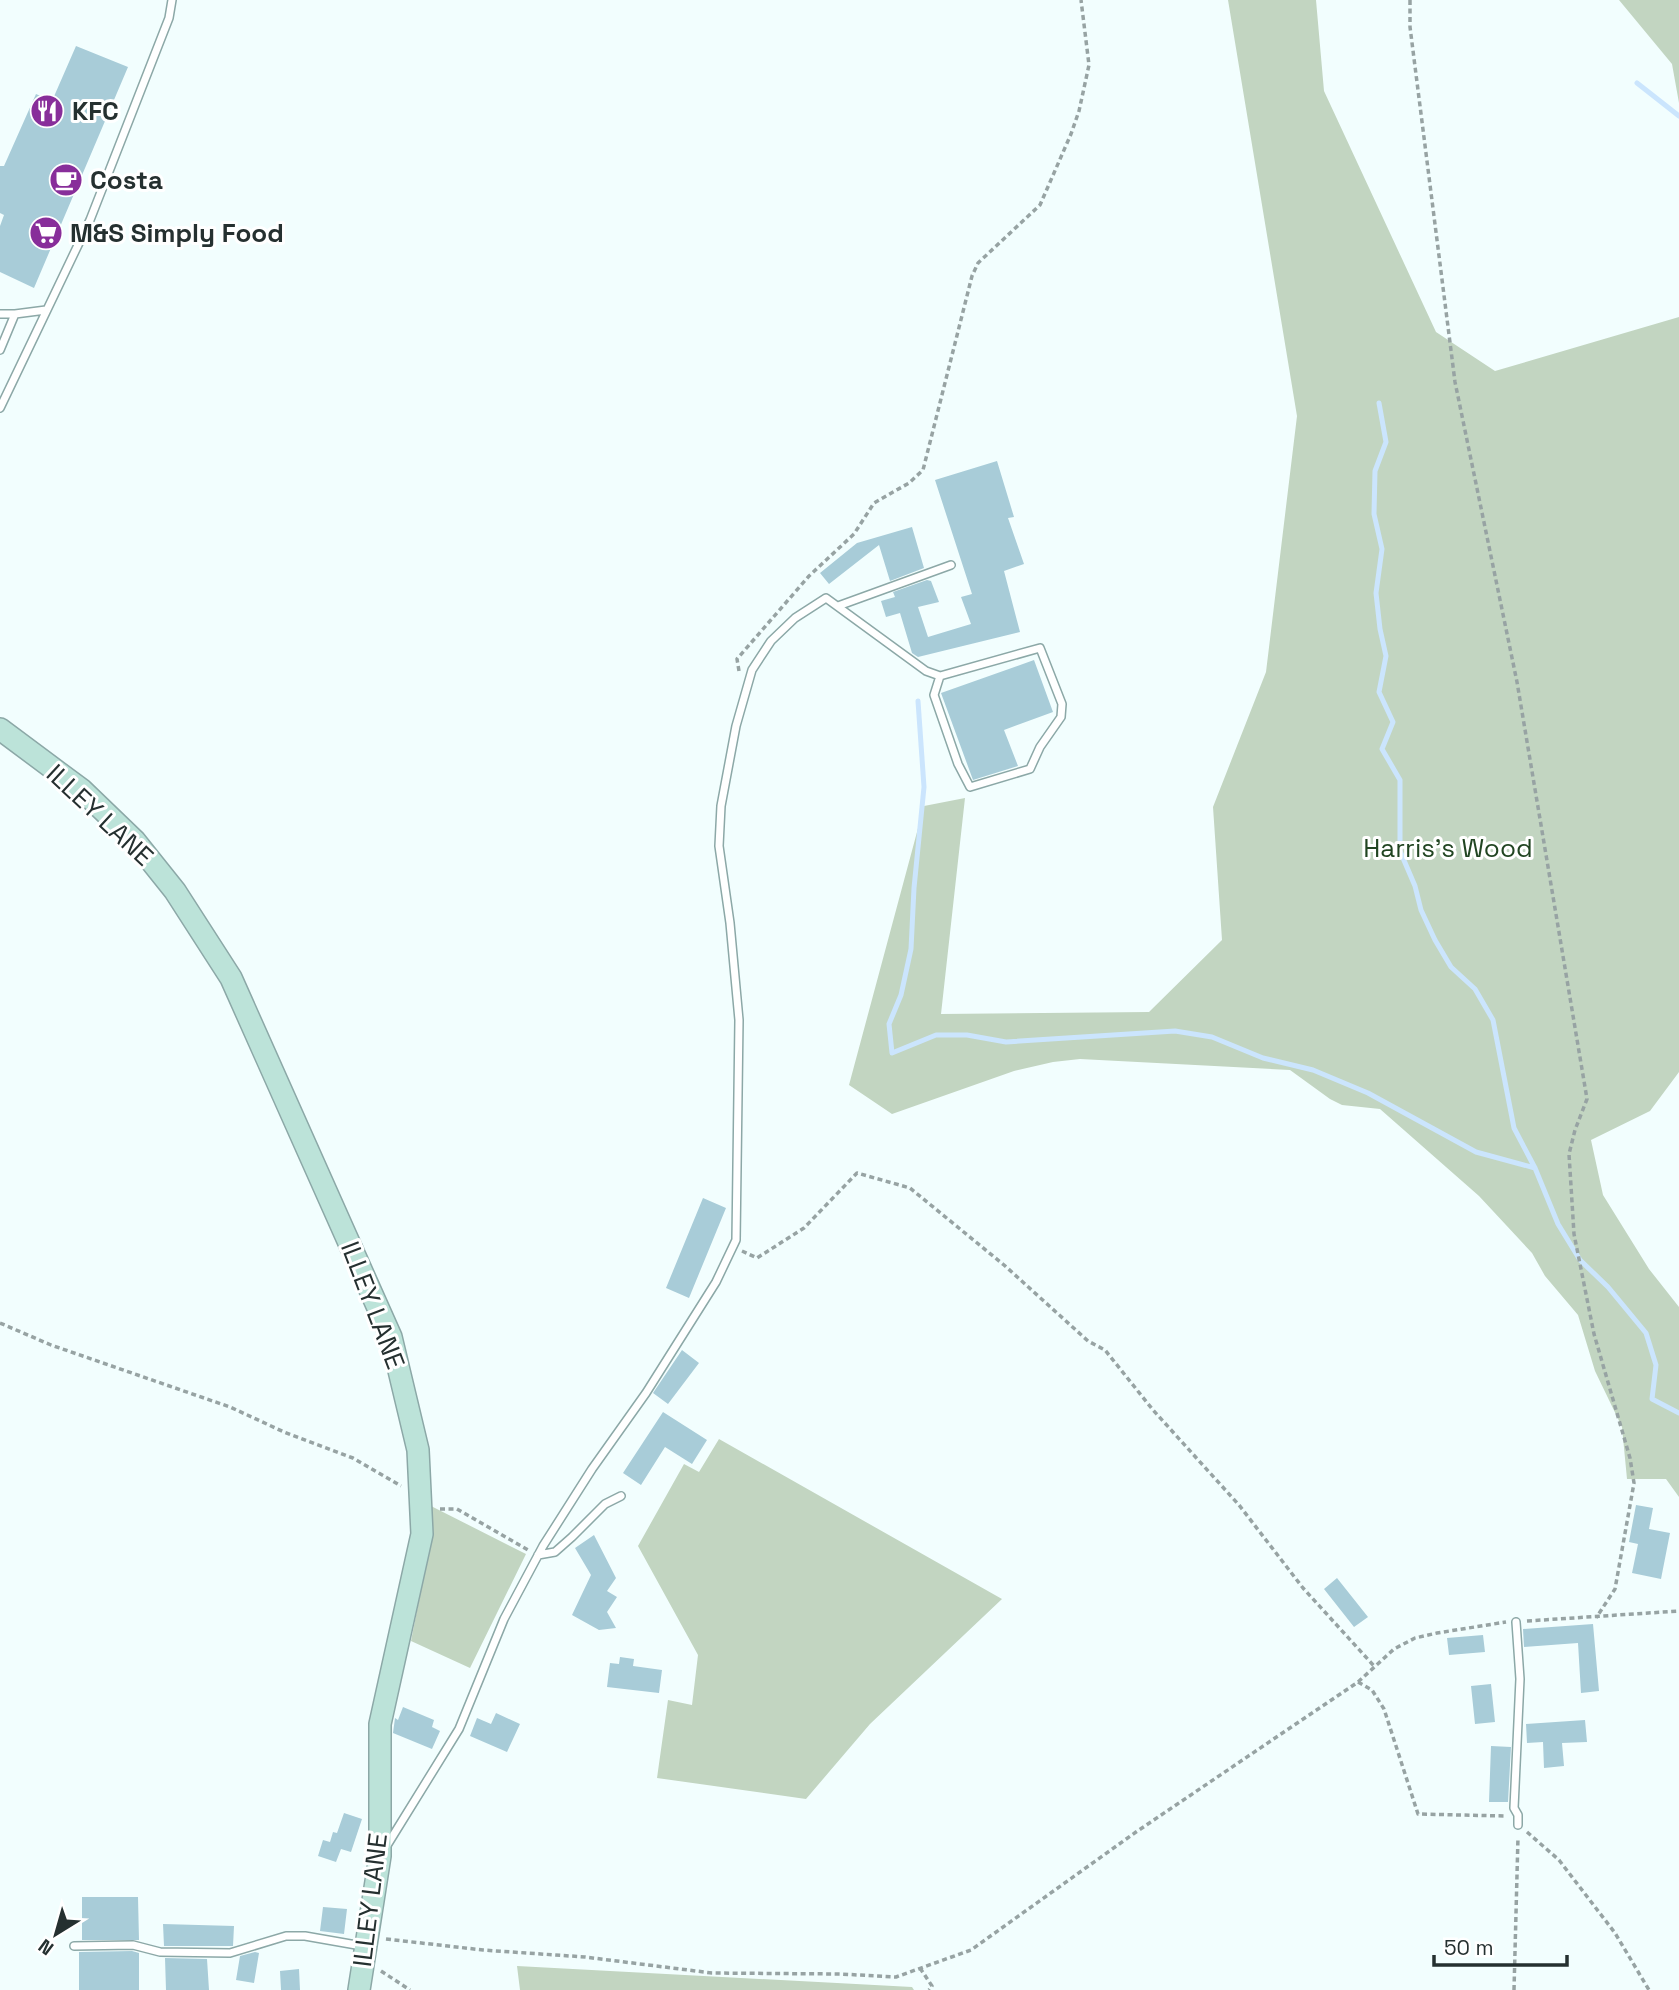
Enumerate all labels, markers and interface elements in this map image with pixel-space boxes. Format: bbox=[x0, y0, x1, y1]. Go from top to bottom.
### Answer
restaurant icon: KFC bbox=[28, 92, 66, 130]
place label: KFC bbox=[72, 94, 119, 128]
cafe icon: Costa bbox=[47, 161, 85, 199]
place label: Costa bbox=[90, 163, 163, 197]
supermarket icon: M&S Simply Food bbox=[27, 214, 65, 252]
place label: M&S Simply Food bbox=[70, 216, 284, 250]
street label: ILLEY LANE bbox=[39, 757, 161, 873]
park label: Harris's Wood bbox=[1363, 831, 1533, 865]
street label: ILLEY LANE bbox=[333, 1236, 413, 1374]
street label: ILLEY LANE bbox=[345, 1831, 395, 1969]
north arrow bbox=[21, 1899, 91, 1969]
scale bar bbox=[1434, 1924, 1567, 1968]
text: N bbox=[33, 1933, 59, 1961]
text: 50 m bbox=[1444, 1934, 1494, 1961]

